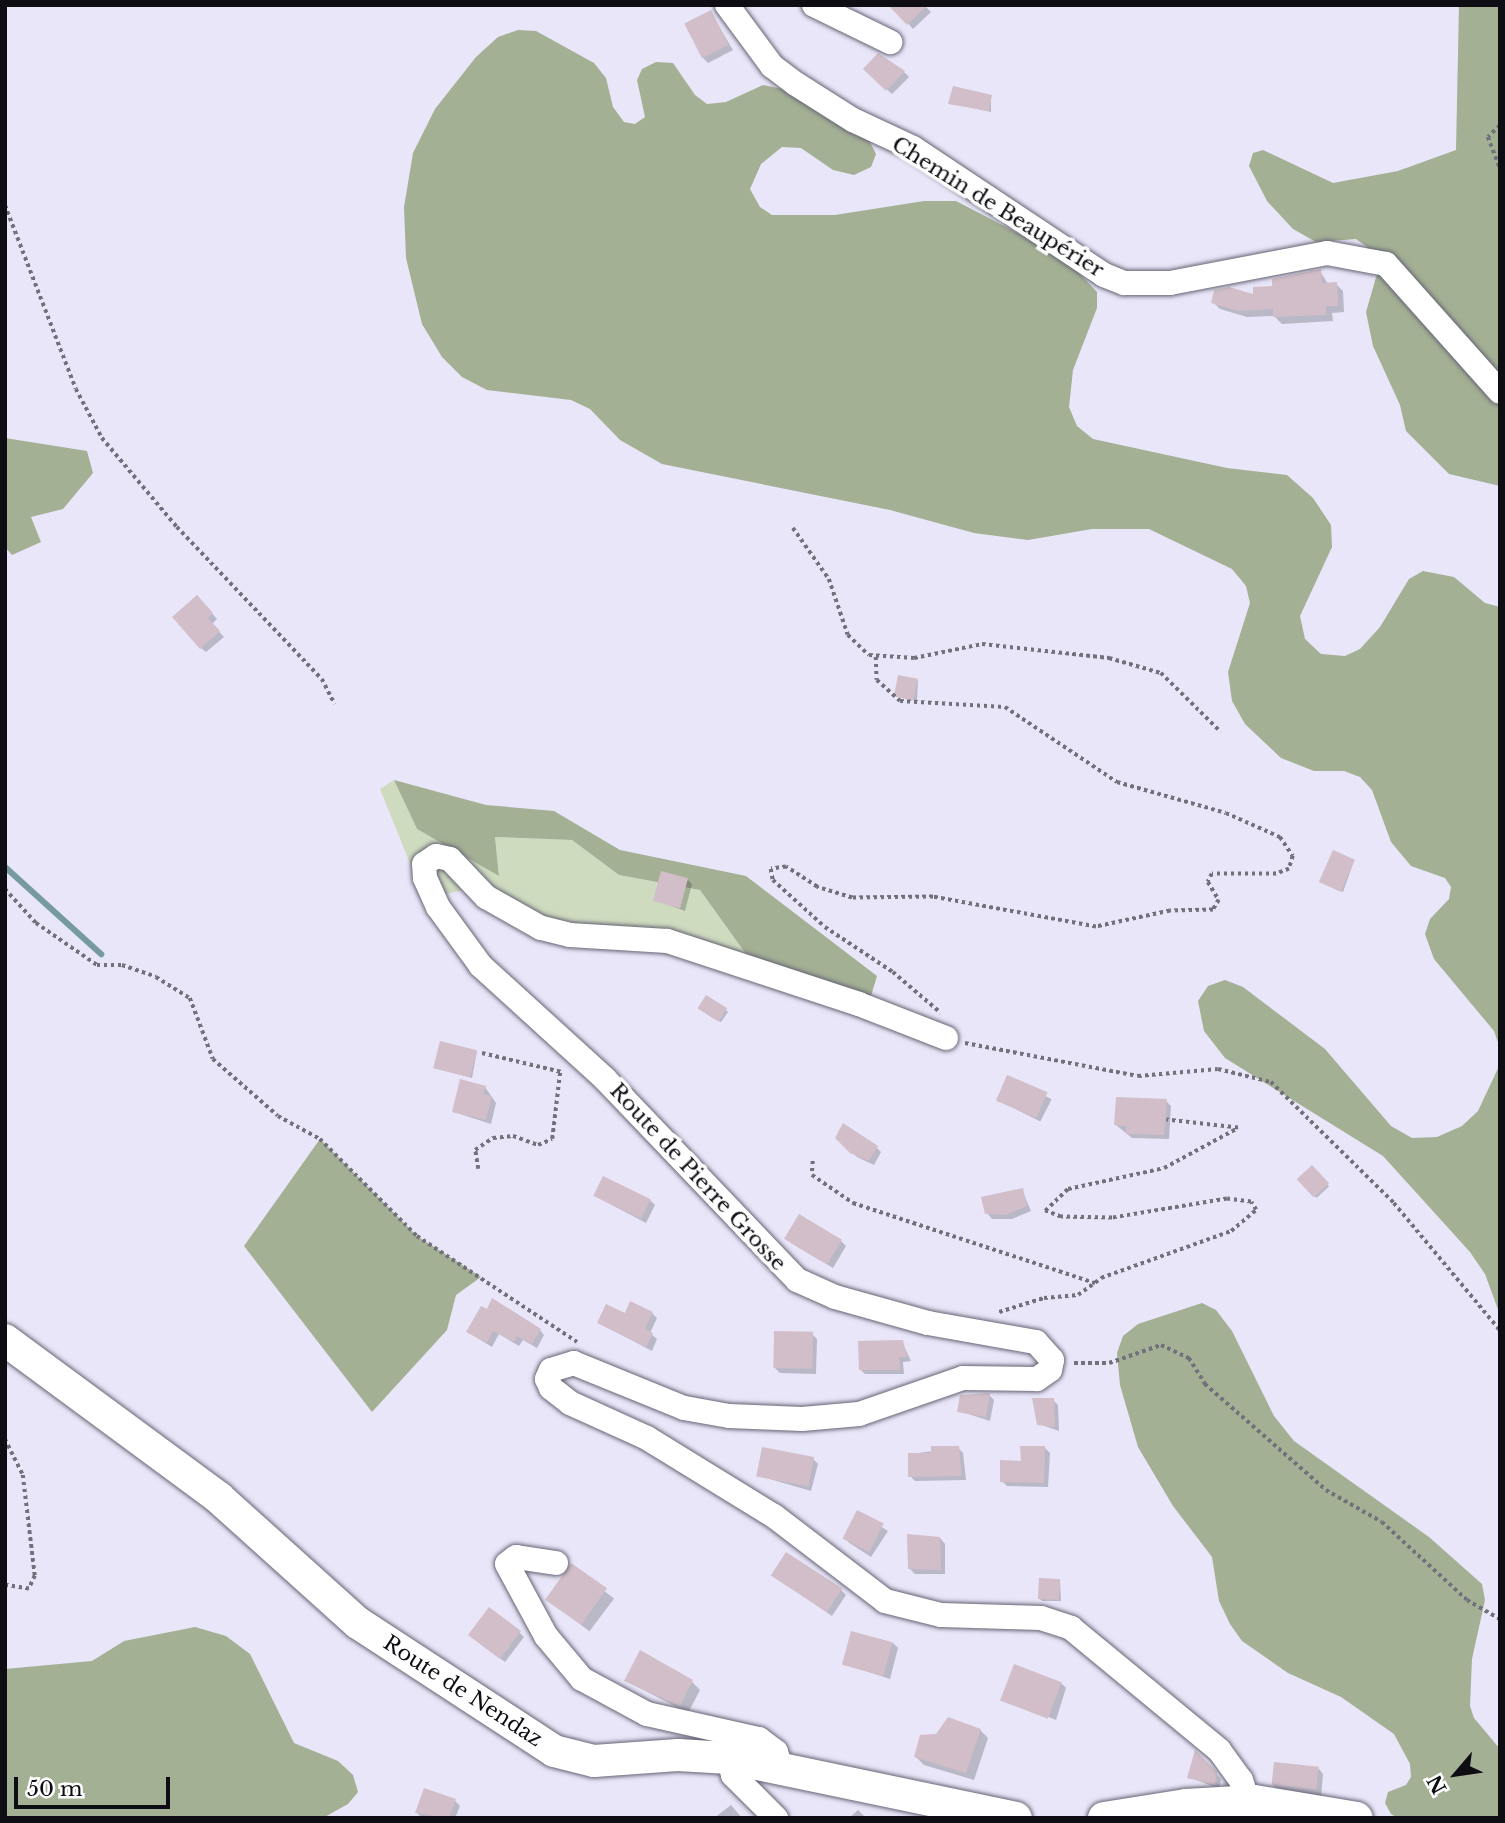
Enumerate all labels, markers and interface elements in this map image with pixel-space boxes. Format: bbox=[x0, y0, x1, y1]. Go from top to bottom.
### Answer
street label: Chemin de Beaupérier bbox=[887, 131, 1109, 283]
street label: Route de Pierre Grosse bbox=[605, 1078, 791, 1276]
street label: Route de Nendaz bbox=[379, 1630, 547, 1752]
north arrow bbox=[1421, 1739, 1491, 1809]
scale bar bbox=[18, 1764, 173, 1808]
text: N bbox=[1423, 1771, 1452, 1798]
text: 50 m bbox=[27, 1776, 82, 1802]

